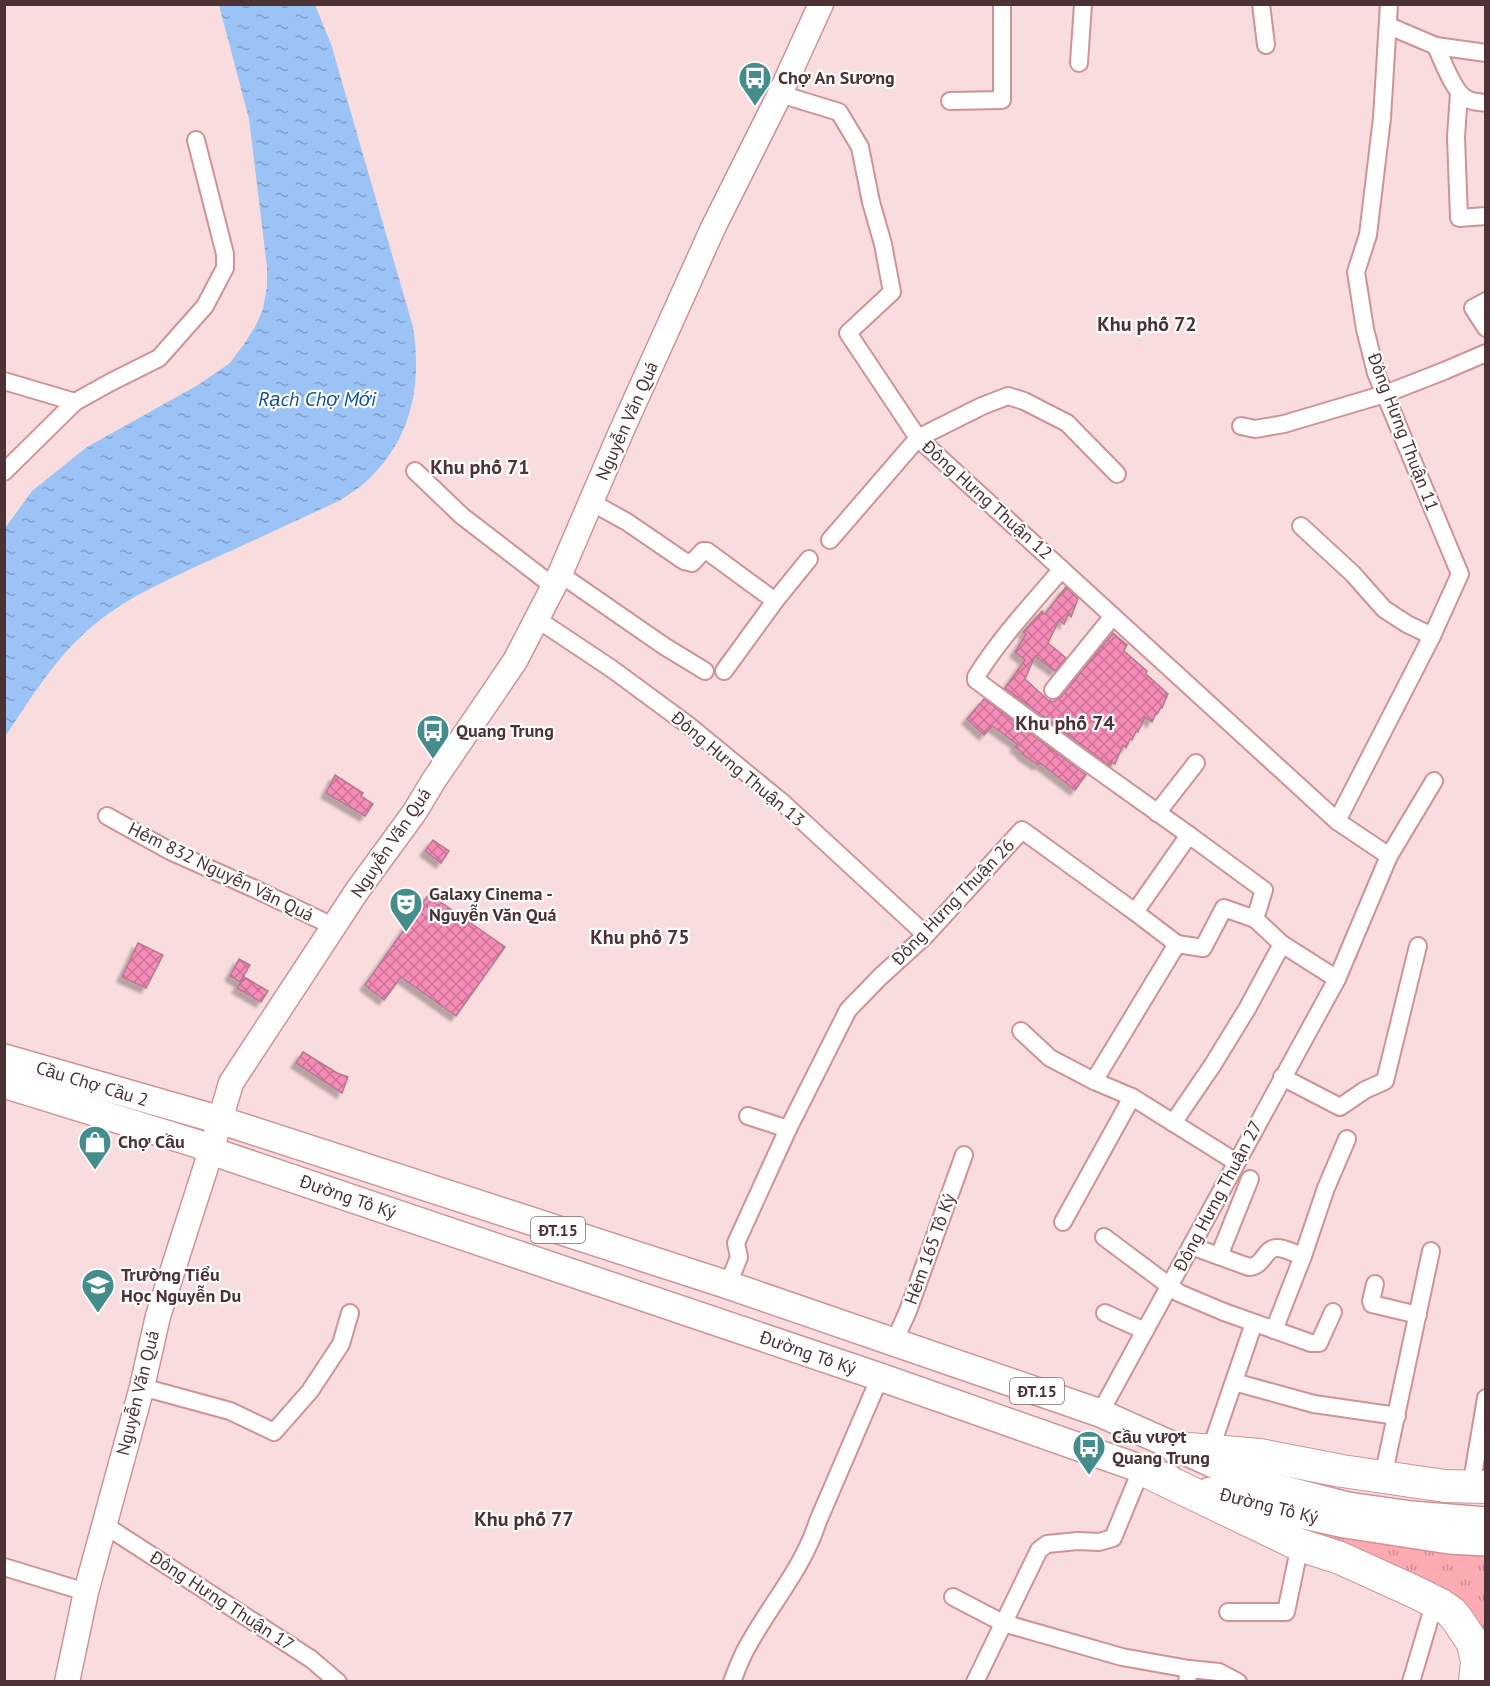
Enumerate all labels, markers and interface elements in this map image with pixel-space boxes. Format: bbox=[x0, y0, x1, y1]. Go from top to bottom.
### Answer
bus stop icon: Chợ An Sương bbox=[737, 60, 773, 107]
place label: Chợ An Sương bbox=[778, 66, 895, 89]
district label: Khu phố 72 bbox=[1097, 311, 1197, 337]
street label: Đông Hưng Thuận 11 bbox=[1362, 349, 1444, 514]
street label: Nguyễn Văn Quá bbox=[590, 358, 663, 484]
water label: Rạch Chợ Mới bbox=[258, 386, 377, 412]
street label: Đông Hưng Thuận 12 bbox=[917, 434, 1057, 564]
district label: Khu phố 71 bbox=[430, 454, 530, 480]
street label: Đông Hưng Thuận 13 bbox=[666, 705, 810, 831]
district label: Khu phố 74 bbox=[1015, 710, 1115, 736]
bus stop icon: Quang Trung bbox=[415, 713, 451, 760]
place label: Quang Trung bbox=[456, 719, 554, 742]
street label: Nguyễn Văn Quá bbox=[345, 783, 436, 902]
street label: Hẻm 832 Nguyễn Văn Quá bbox=[125, 817, 318, 927]
street label: Đông Hưng Thuận 26 bbox=[885, 833, 1019, 971]
place label: Galaxy Cinema - Nguyễn Văn Quá bbox=[429, 882, 557, 926]
theatre icon: Galaxy Cinema - Nguyễn Văn Quá bbox=[388, 886, 424, 933]
district label: Khu phố 75 bbox=[590, 924, 690, 950]
street label: Cầu Chợ Cầu 2 bbox=[33, 1056, 151, 1111]
street label: Đông Hưng Thuận 27 bbox=[1168, 1116, 1267, 1276]
shop icon: Chợ Cầu bbox=[77, 1124, 113, 1171]
place label: Chợ Cầu bbox=[118, 1130, 185, 1153]
street label: Đường Tô Ký bbox=[296, 1169, 400, 1224]
street label: Hẻm 165 Tô Ký bbox=[899, 1190, 960, 1307]
road number: ĐT.15 bbox=[531, 1217, 585, 1243]
place label: Trường Tiểu Học Nguyễn Du bbox=[121, 1263, 241, 1307]
school or university icon: Trường Tiểu Học Nguyễn Du bbox=[80, 1267, 116, 1314]
street label: Đường Tô Ký bbox=[756, 1325, 860, 1380]
street label: Nguyễn Văn Quá bbox=[111, 1328, 164, 1458]
road number: ĐT.15 bbox=[1010, 1378, 1064, 1404]
place label: Cầu vượt Quang Trung bbox=[1112, 1425, 1210, 1469]
bus stop icon: Cầu vượt Quang Trung bbox=[1071, 1429, 1107, 1476]
street label: Đường Tô Ký bbox=[1217, 1482, 1321, 1529]
district label: Khu phố 77 bbox=[474, 1506, 574, 1532]
street label: Đông Hưng Thuận 17 bbox=[145, 1545, 299, 1656]

